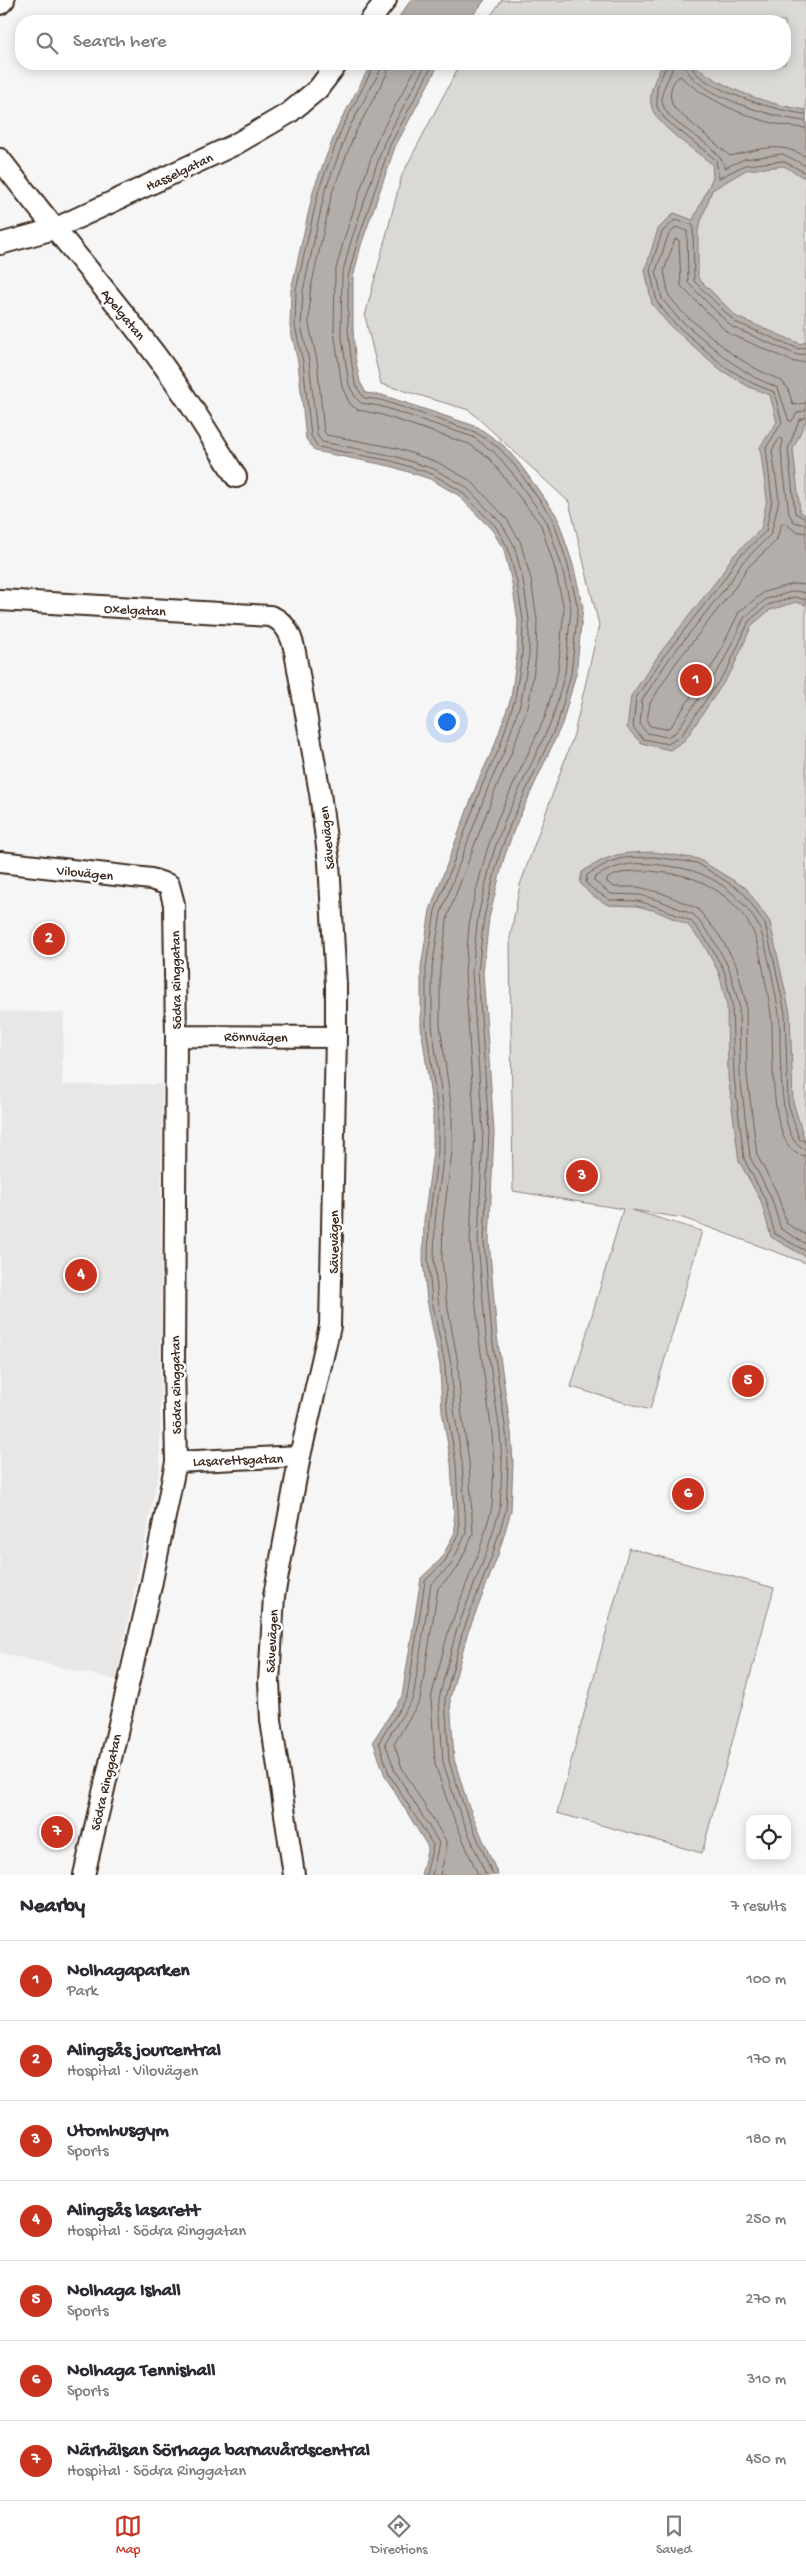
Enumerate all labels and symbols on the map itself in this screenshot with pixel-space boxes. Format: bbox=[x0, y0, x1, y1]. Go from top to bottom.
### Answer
street label: Hasselgatan bbox=[144, 150, 217, 196]
street label: Apelgatan bbox=[96, 286, 148, 345]
street label: Oxelgatan bbox=[103, 601, 167, 622]
pin: 1 bbox=[680, 661, 712, 699]
your location bbox=[434, 709, 460, 735]
street label: Sävevägen bbox=[317, 805, 340, 870]
street label: Vilovägen bbox=[55, 863, 114, 886]
pin: 2 bbox=[33, 920, 65, 958]
street label: Södra Ringgatan bbox=[168, 930, 187, 1030]
street label: Rönnvägen bbox=[224, 1029, 288, 1048]
pin: 3 bbox=[566, 1157, 598, 1195]
street label: Sävevägen bbox=[327, 1210, 344, 1274]
pin: 4 bbox=[65, 1256, 97, 1294]
street label: Södra Ringgatan bbox=[168, 1335, 187, 1435]
pin: 5 bbox=[732, 1362, 764, 1400]
street label: Lasarettsgatan bbox=[193, 1451, 284, 1472]
pin: 6 bbox=[672, 1475, 704, 1513]
street label: Sävevägen bbox=[263, 1609, 284, 1673]
street label: Södra Ringgatan bbox=[88, 1732, 127, 1833]
pin: 7 bbox=[41, 1813, 73, 1851]

